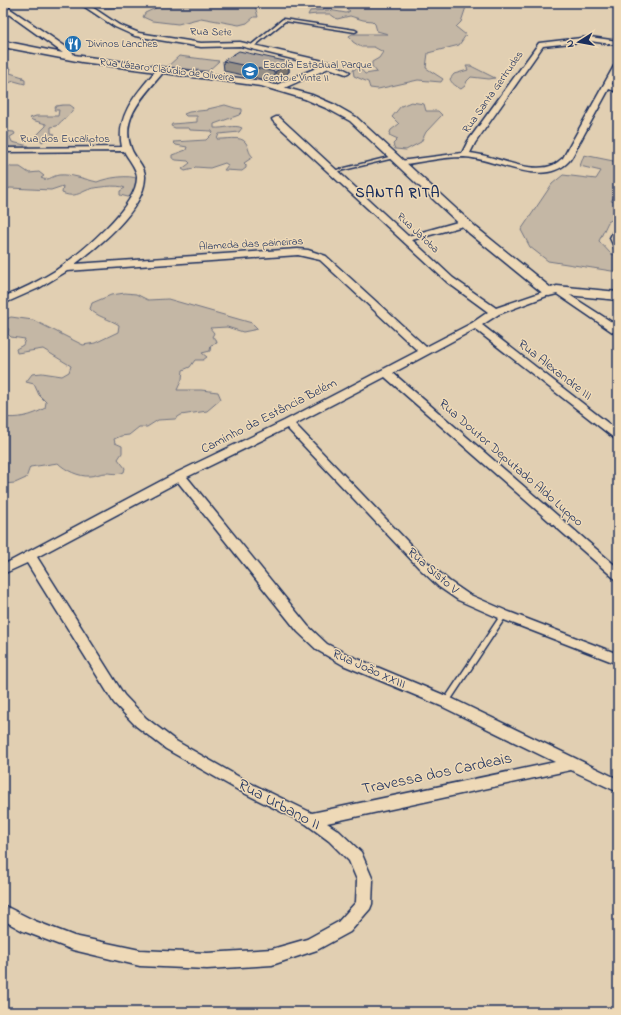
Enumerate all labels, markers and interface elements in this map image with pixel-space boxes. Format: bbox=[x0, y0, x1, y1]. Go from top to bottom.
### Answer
north arrow bbox=[559, 22, 599, 62]
street label: Rua Sete bbox=[190, 24, 232, 40]
restaurant icon: Divinos Lanches bbox=[63, 34, 83, 54]
place label: Divinos Lanches bbox=[85, 36, 158, 52]
text: N bbox=[562, 39, 579, 49]
street label: Rua Santa Gertrudes bbox=[459, 47, 528, 136]
street label: Rua Lázaro Claúdio de Oliveira bbox=[99, 54, 235, 86]
place label: Escola Estadual Parque Cento e Vinte II bbox=[263, 57, 372, 86]
school or university icon: Escola Estadual Parque Cento e Vinte II bbox=[240, 61, 260, 81]
street label: Rua dos Eucaliptos bbox=[20, 131, 110, 147]
district label: SANTA RITA bbox=[356, 183, 440, 204]
street label: Rua Jatoba bbox=[393, 209, 443, 257]
street label: Alameda das paineiras bbox=[198, 233, 304, 255]
street label: Rua Alexandre III bbox=[514, 335, 596, 405]
street label: Caminho da Estância Belém bbox=[198, 373, 340, 459]
street label: Rua Doutor Deputado Aldo Luppo bbox=[435, 395, 588, 531]
street label: Rua Sisto V bbox=[403, 543, 464, 599]
street label: Rua João XXIII bbox=[329, 644, 409, 694]
street label: Travessa dos Cardeais bbox=[360, 746, 514, 802]
street label: Rua Urbano II bbox=[233, 773, 325, 837]

